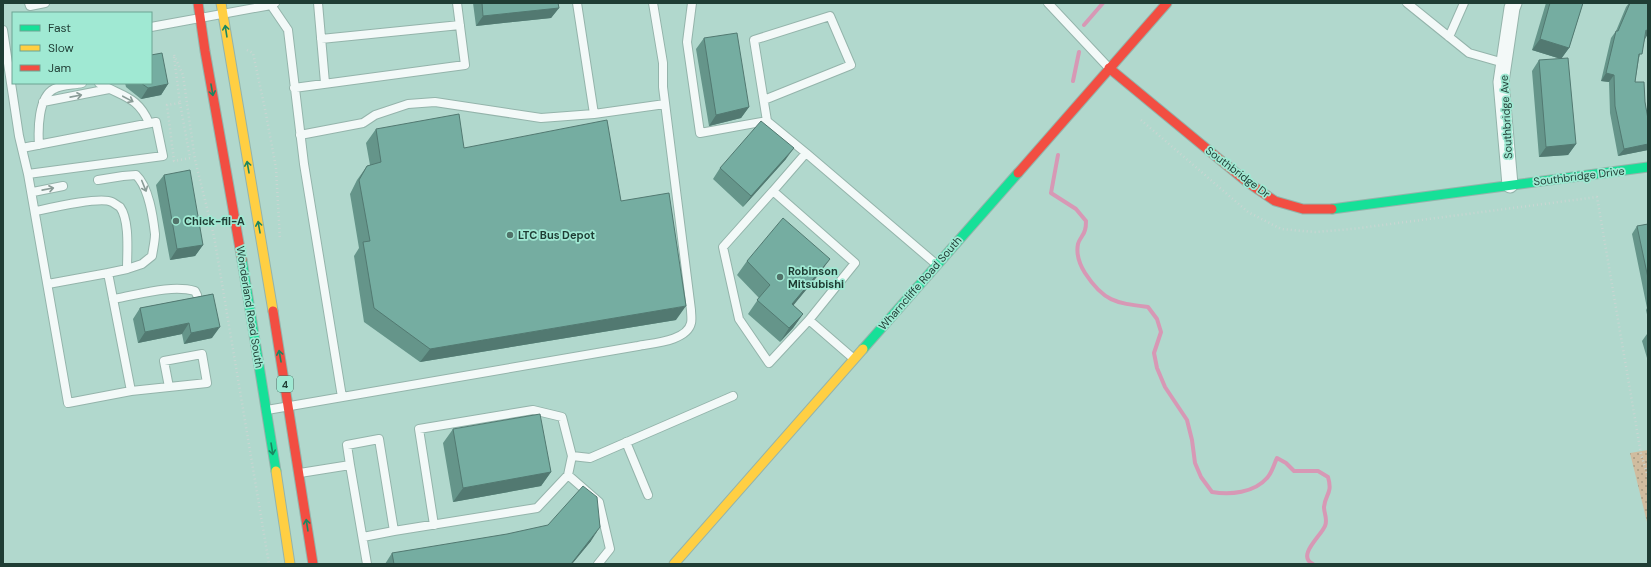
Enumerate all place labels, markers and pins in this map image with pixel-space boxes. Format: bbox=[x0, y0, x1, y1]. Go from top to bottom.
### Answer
place label: Chick-fil-A bbox=[184, 214, 245, 228]
marker: Chick-fil-A bbox=[171, 216, 181, 226]
place label: LTC Bus Depot bbox=[518, 228, 595, 242]
marker: LTC Bus Depot bbox=[505, 230, 515, 240]
place label: Robinson Mitsubishi bbox=[788, 264, 844, 291]
marker: Robinson Mitsubishi bbox=[775, 272, 785, 282]

